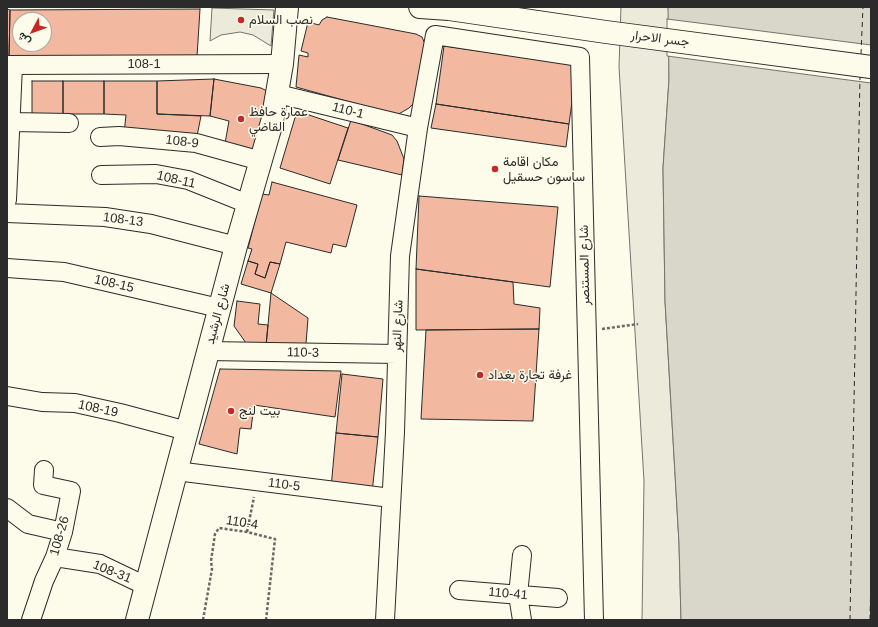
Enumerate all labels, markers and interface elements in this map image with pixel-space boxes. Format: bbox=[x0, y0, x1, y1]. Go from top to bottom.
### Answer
north arrow bbox=[12, 12, 52, 52]
place label: نصب السلام bbox=[249, 12, 313, 28]
marker: نصب السلام bbox=[236, 15, 246, 25]
street label: جسر الاحرار bbox=[630, 28, 690, 50]
text: ش bbox=[15, 30, 33, 48]
street label: 108-1 bbox=[127, 56, 161, 72]
street label: 110-1 bbox=[330, 100, 366, 122]
place label: عمارة حافظ القاضي bbox=[249, 104, 308, 135]
marker: عمارة حافظ القاضي bbox=[236, 114, 246, 124]
street label: 108-9 bbox=[165, 132, 199, 152]
place label: مكان اقامة ساسون حسقيل bbox=[503, 154, 585, 185]
marker: مكان اقامة ساسون حسقيل bbox=[490, 164, 500, 174]
street label: 108-11 bbox=[155, 168, 197, 192]
street label: 108-13 bbox=[102, 210, 144, 230]
street label: شارع المستنصر bbox=[576, 225, 594, 305]
street label: 108-15 bbox=[93, 272, 135, 296]
street label: شارع الرشيد bbox=[202, 282, 234, 346]
street label: شارع النهر bbox=[389, 300, 407, 352]
street label: 110-3 bbox=[287, 345, 319, 361]
place label: غرفة تجارة بغداد bbox=[488, 367, 572, 383]
marker: غرفة تجارة بغداد bbox=[475, 370, 485, 380]
street label: 108-19 bbox=[77, 397, 119, 421]
place label: بيت لنج bbox=[239, 403, 280, 419]
marker: بيت لنج bbox=[226, 406, 236, 416]
street label: 110-5 bbox=[267, 475, 301, 495]
street label: 110-4 bbox=[225, 513, 259, 533]
street label: 108-26 bbox=[47, 514, 73, 558]
street label: 108-31 bbox=[90, 557, 134, 587]
street label: 110-41 bbox=[488, 585, 528, 603]

